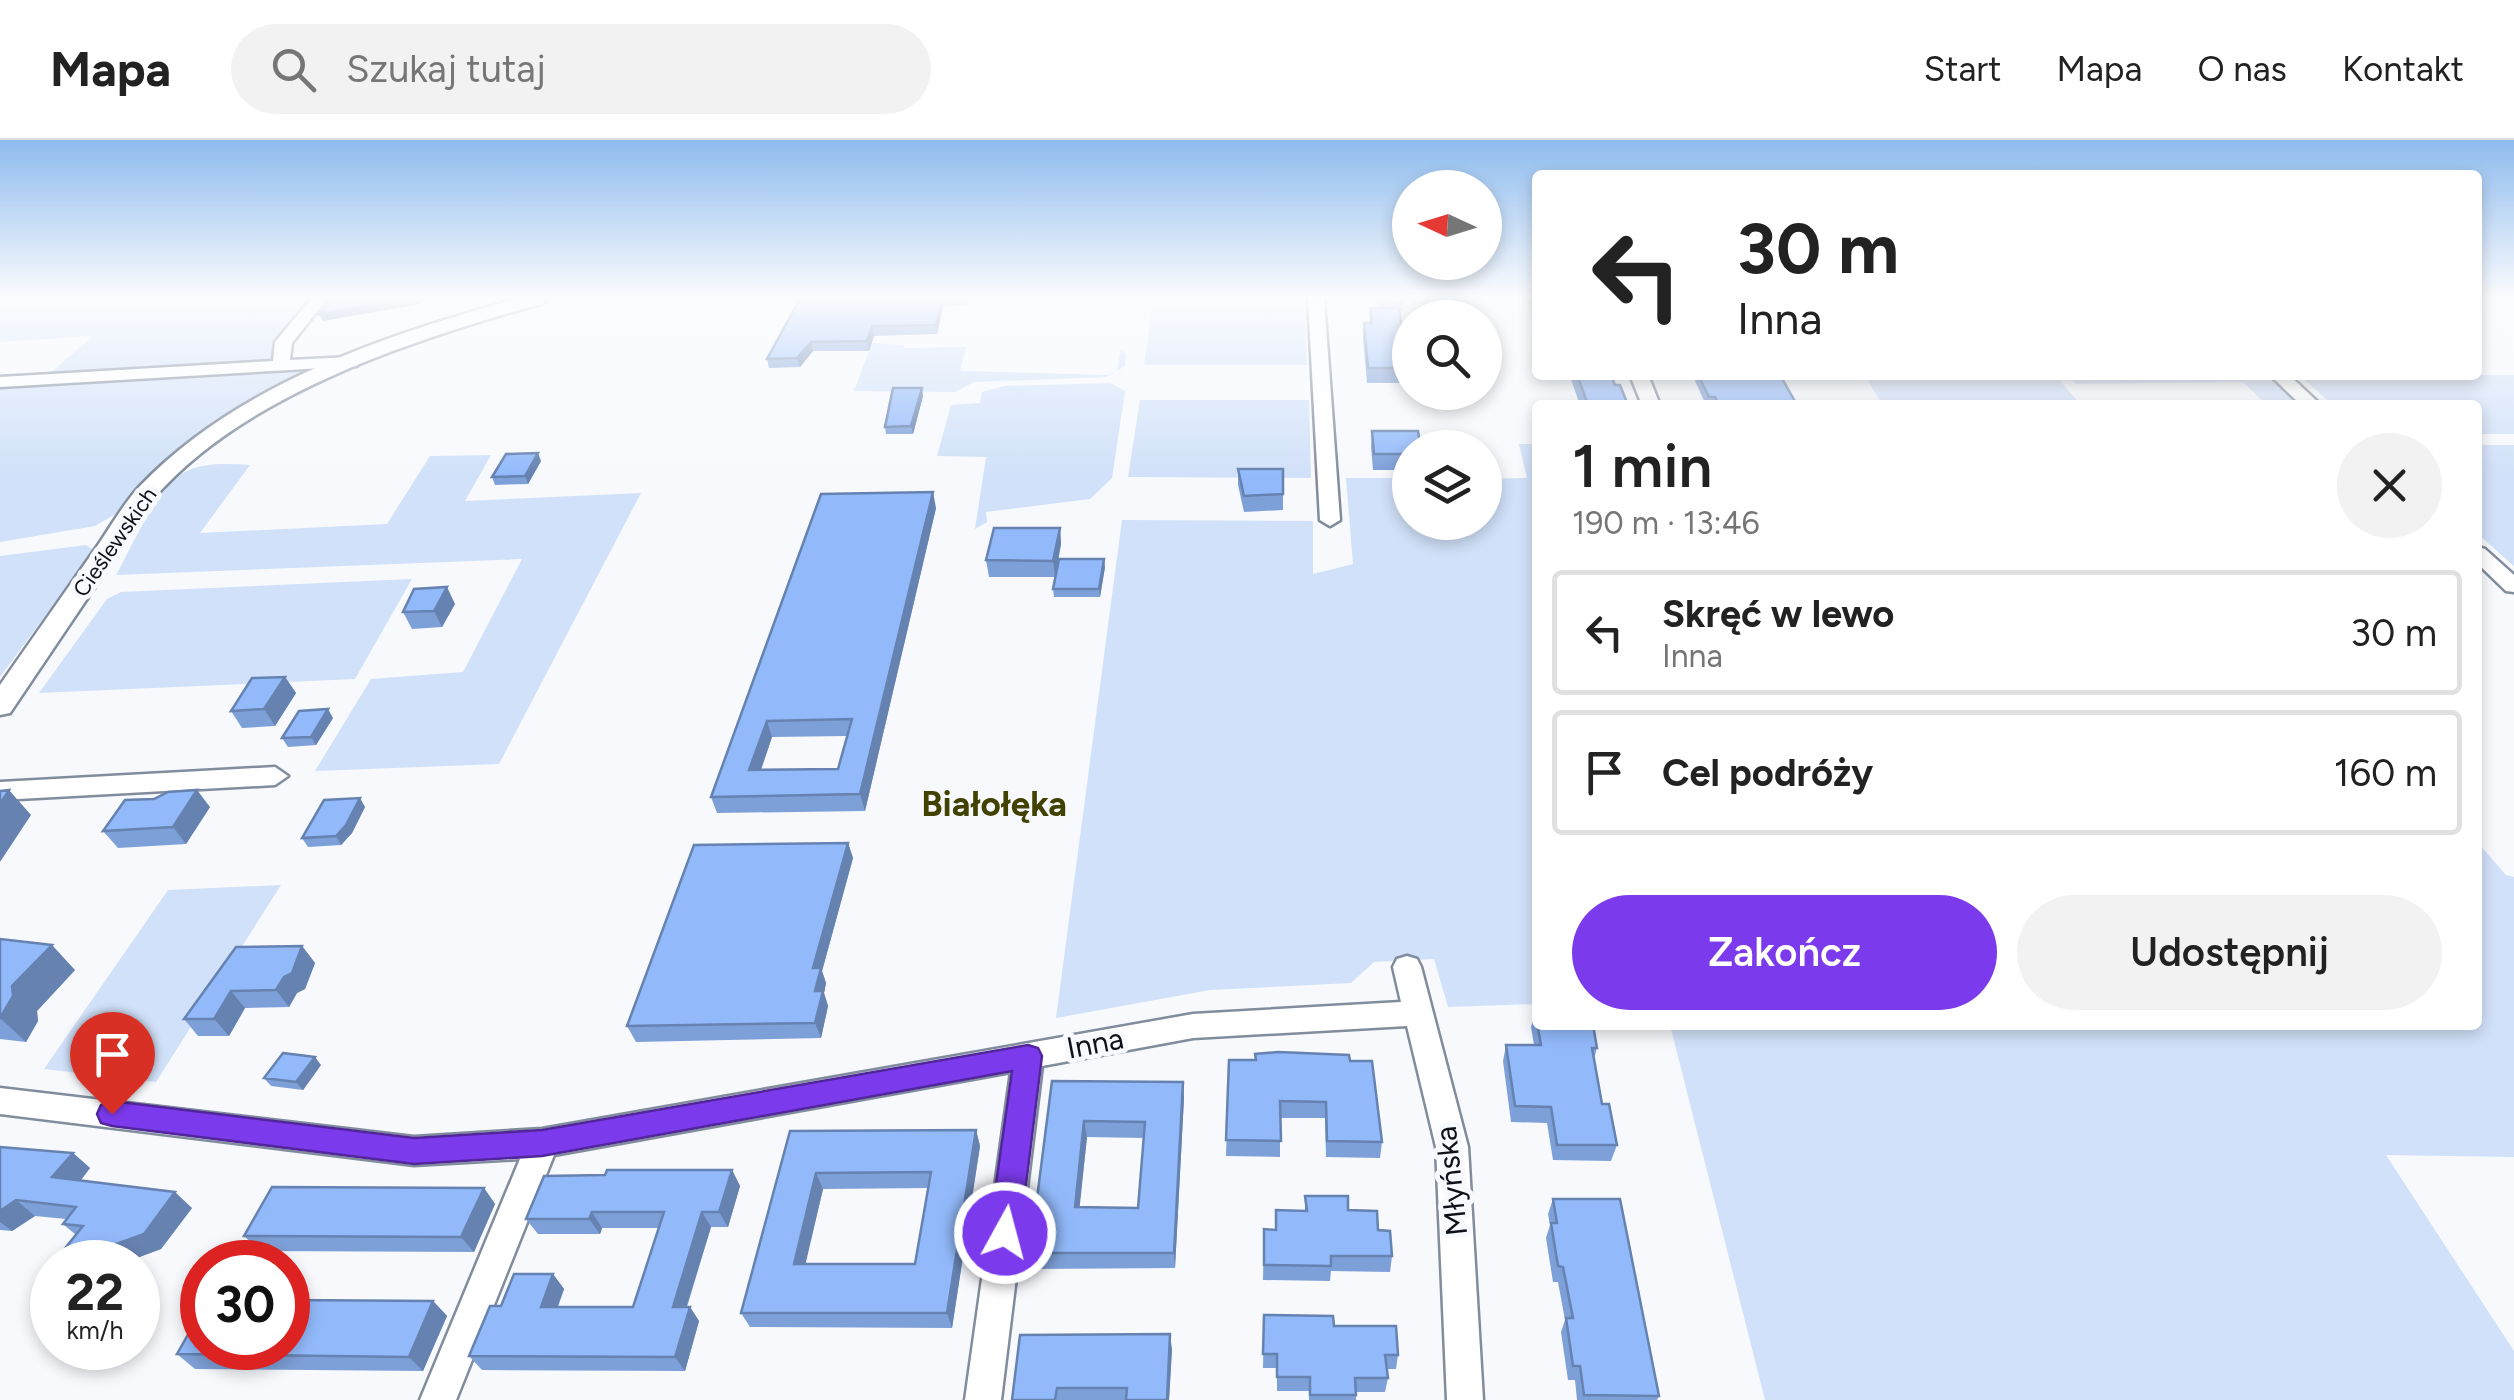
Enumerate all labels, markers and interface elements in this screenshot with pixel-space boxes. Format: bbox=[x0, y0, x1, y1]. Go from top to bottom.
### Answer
search box bbox=[231, 24, 931, 114]
text: Mapa bbox=[50, 40, 171, 98]
icon: search bbox=[266, 42, 321, 97]
text: Szukaj tutaj bbox=[346, 46, 546, 92]
text: Start bbox=[1924, 48, 2001, 90]
text: Mapa bbox=[2056, 48, 2142, 90]
text: O nas bbox=[2197, 48, 2287, 90]
text: Kontakt bbox=[2342, 48, 2464, 90]
north arrow bbox=[1392, 170, 1502, 280]
map controls bbox=[1392, 170, 1502, 540]
text: 30 m bbox=[1737, 206, 1899, 291]
icon: left bbox=[1572, 210, 1702, 340]
text: Inna bbox=[1737, 291, 1822, 345]
button: search bbox=[1392, 300, 1502, 410]
button: layers bbox=[1392, 430, 1502, 540]
text: 1 min bbox=[1572, 430, 1712, 502]
button: close bbox=[2337, 433, 2442, 538]
street label: Cieślewskich bbox=[67, 482, 163, 602]
text: 190 m · 13:46 bbox=[1572, 504, 1760, 542]
text: Skręć w lewo bbox=[1662, 591, 1894, 637]
icon: left bbox=[1577, 605, 1632, 660]
text: 30 m bbox=[2350, 610, 2437, 656]
text: Inna bbox=[1662, 637, 1723, 675]
icon: arrive bbox=[1577, 745, 1632, 800]
text: Cel podróży bbox=[1662, 750, 1873, 796]
text: 160 m bbox=[2334, 750, 2437, 796]
district label: Białołęka bbox=[921, 783, 1067, 825]
button: Zakończ bbox=[1572, 895, 1997, 1010]
button: Udostępnij bbox=[2017, 895, 2442, 1010]
pin bbox=[70, 1012, 155, 1115]
street label: Inna bbox=[1064, 1019, 1126, 1067]
icon: arrive bbox=[85, 1027, 140, 1082]
street label: Młyńska bbox=[1427, 1124, 1475, 1238]
position arrow bbox=[953, 1181, 1057, 1285]
speed limit sign: 30 bbox=[180, 1240, 310, 1370]
text: 22 bbox=[66, 1262, 124, 1323]
text: km/h bbox=[66, 1315, 124, 1345]

